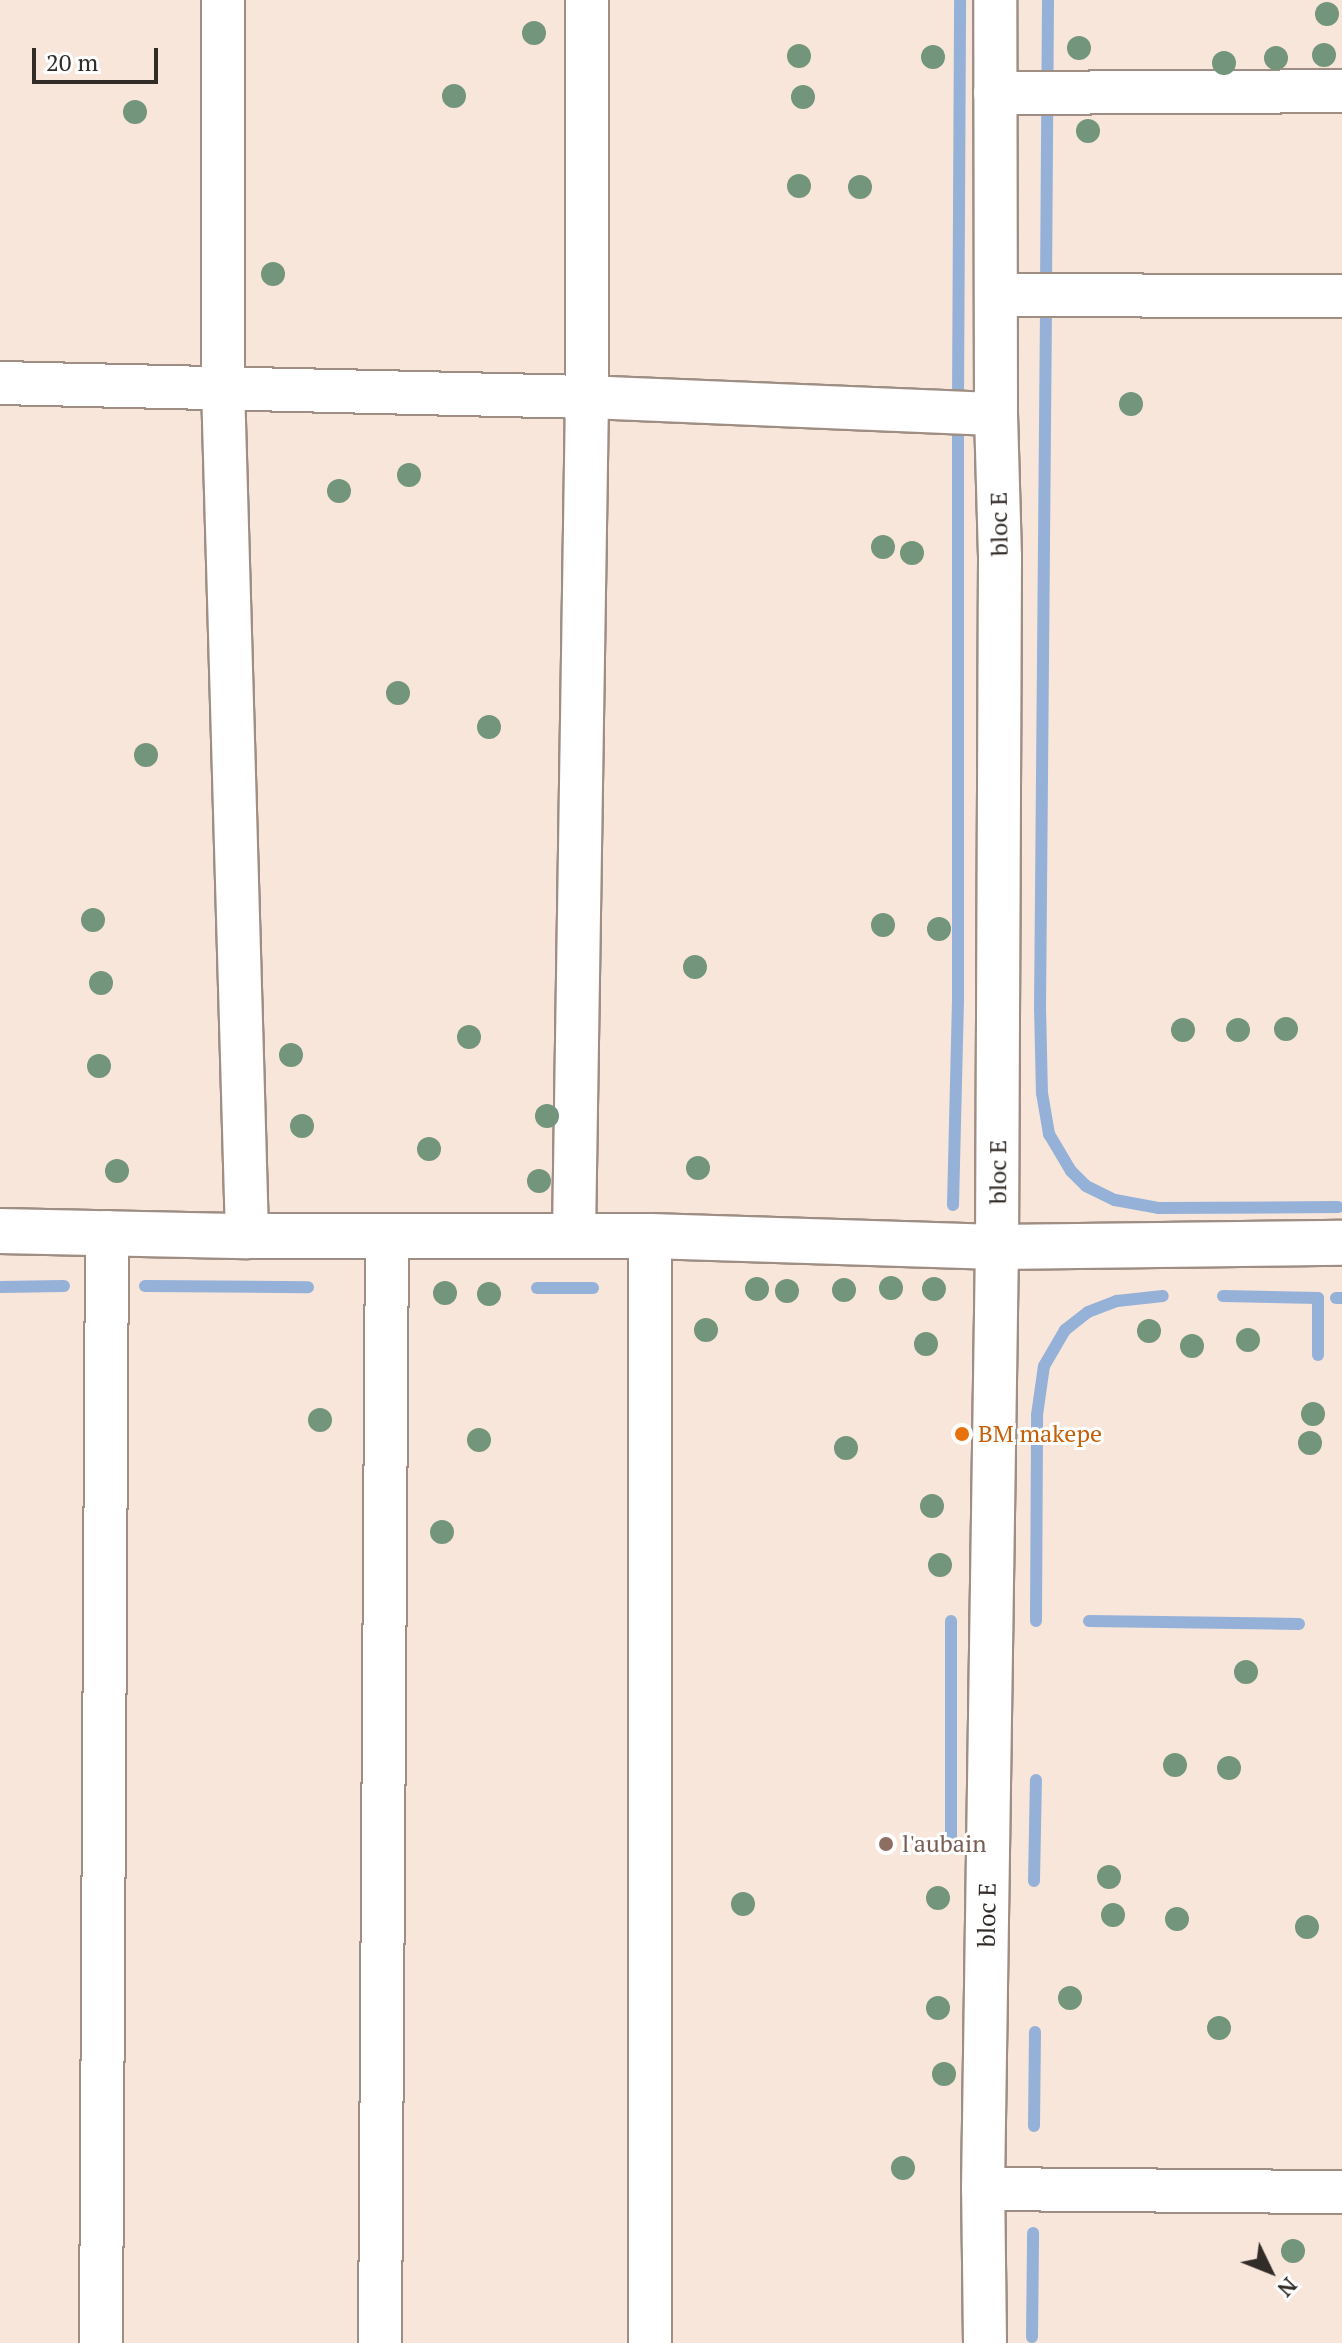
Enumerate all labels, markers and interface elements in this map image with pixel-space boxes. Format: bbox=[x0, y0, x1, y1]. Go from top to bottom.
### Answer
scale bar bbox=[36, 32, 162, 82]
text: 20 m bbox=[46, 46, 98, 78]
street label: bloc E bbox=[984, 491, 1014, 557]
street label: bloc E bbox=[984, 1140, 1012, 1204]
place label: BM makepe bbox=[978, 1420, 1102, 1448]
marker: BM makepe bbox=[953, 1425, 971, 1443]
place label: l'aubain bbox=[902, 1830, 986, 1858]
marker: l'aubain bbox=[877, 1835, 895, 1853]
street label: bloc E bbox=[972, 1882, 1002, 1948]
north arrow bbox=[1230, 2231, 1310, 2311]
text: N bbox=[1272, 2272, 1304, 2304]

